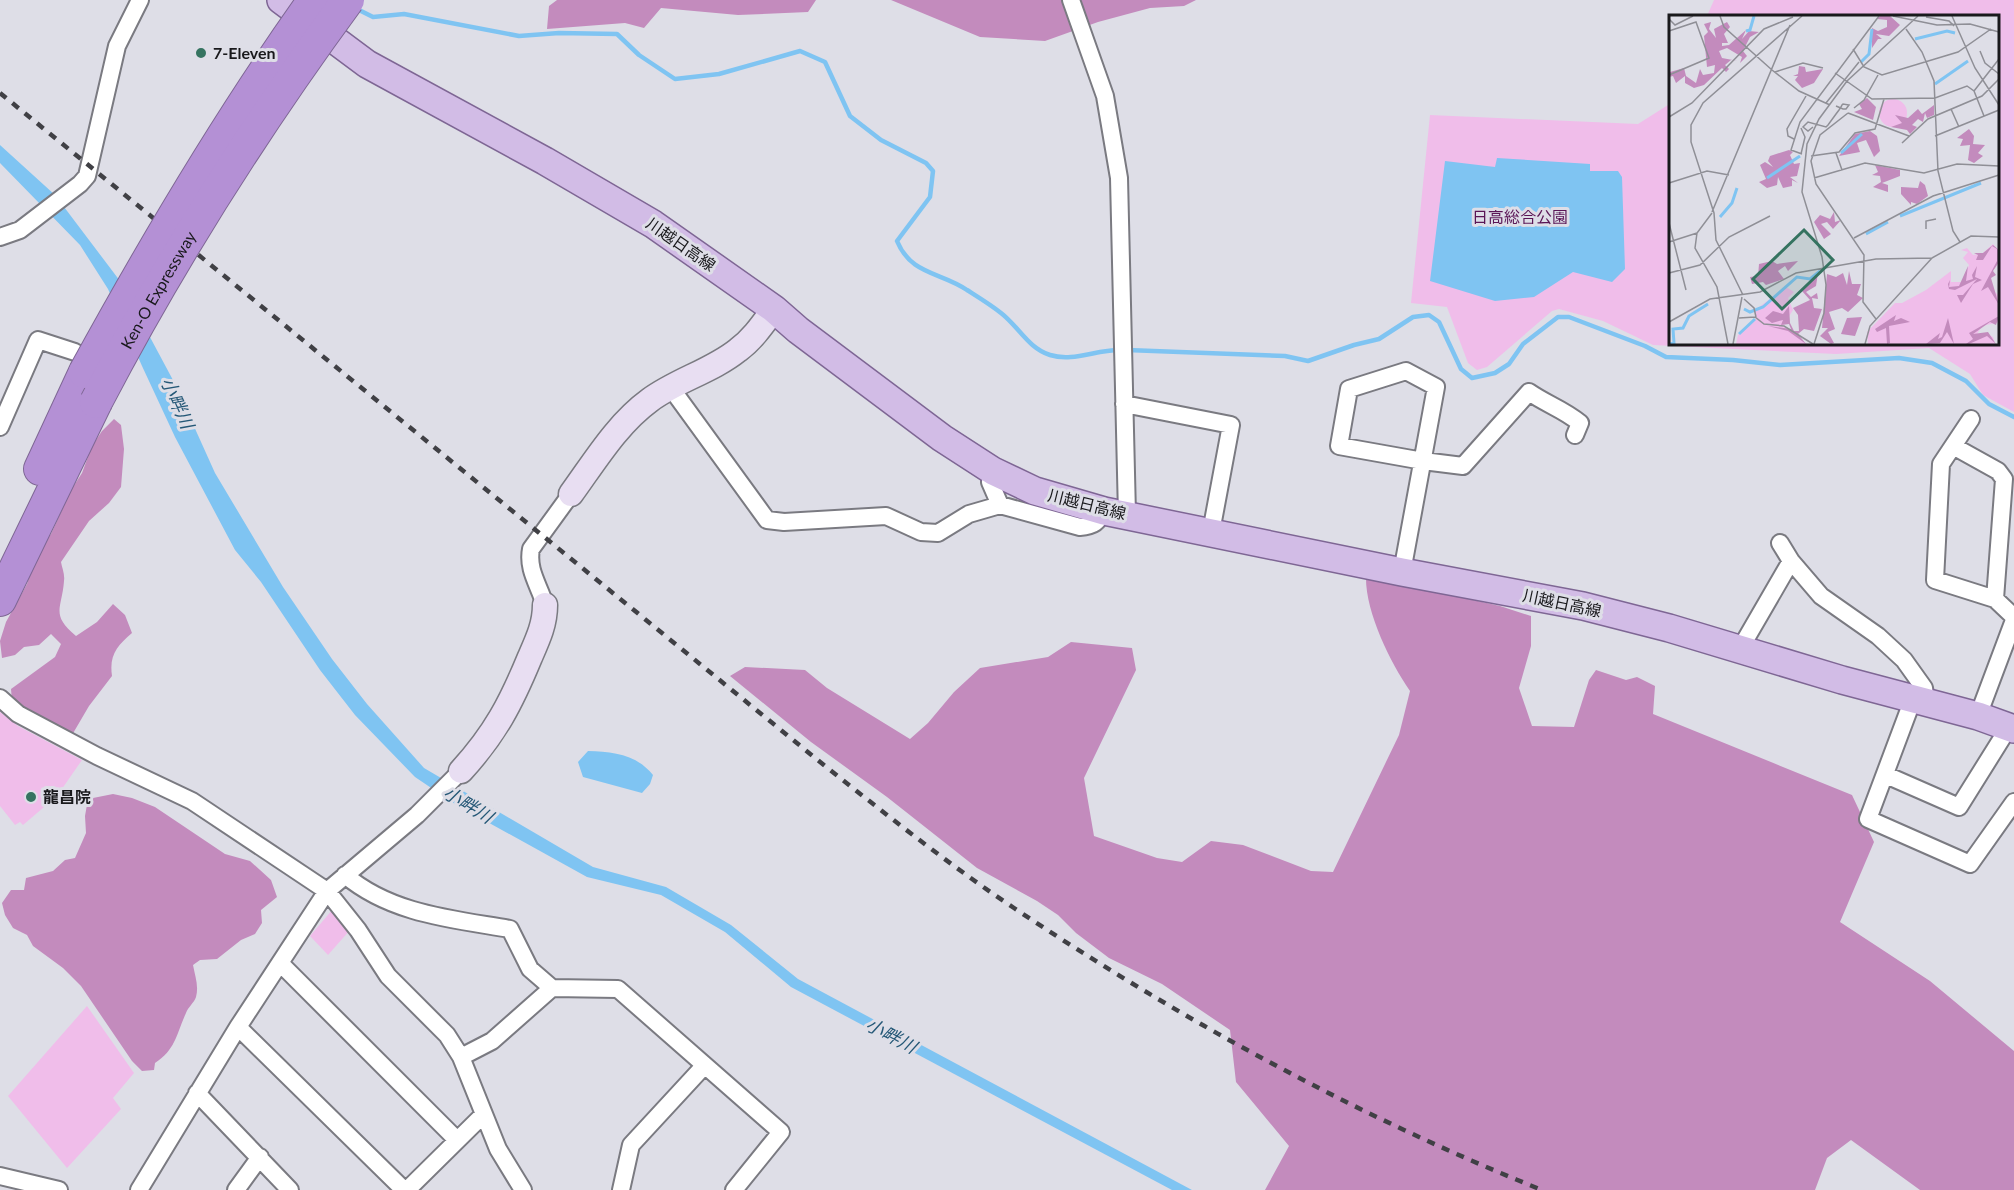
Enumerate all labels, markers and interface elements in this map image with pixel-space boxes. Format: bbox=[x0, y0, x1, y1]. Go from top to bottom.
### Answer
inset map bbox=[1669, 15, 1999, 345]
place label: 7-Eleven bbox=[213, 43, 276, 62]
marker: 7-Eleven bbox=[194, 46, 208, 60]
park label: 日高総合公園 bbox=[1472, 207, 1568, 226]
street label: 川越日高線 bbox=[643, 213, 720, 274]
street label: Ken-O Expressway bbox=[116, 227, 200, 352]
water label: 小畔川 bbox=[157, 373, 200, 434]
street label: 川越日高線 bbox=[1046, 485, 1128, 522]
street label: 川越日高線 bbox=[1521, 585, 1603, 620]
water label: 小畔川 bbox=[440, 781, 499, 829]
place label: 龍昌院 bbox=[43, 787, 91, 806]
marker: 龍昌院 bbox=[24, 790, 38, 804]
water label: 小畔川 bbox=[862, 1013, 922, 1058]

